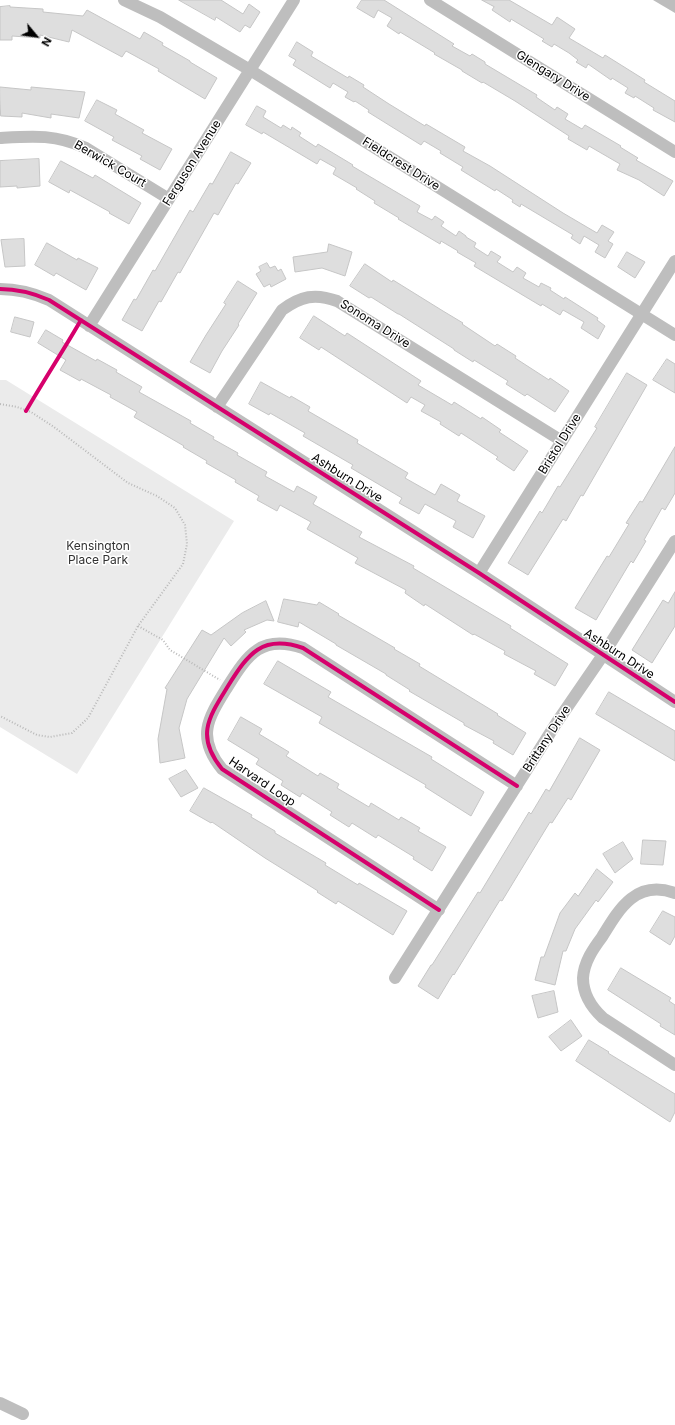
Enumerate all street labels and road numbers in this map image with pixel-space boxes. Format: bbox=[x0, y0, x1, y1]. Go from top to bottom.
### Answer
street label: Glengary Drive bbox=[513, 47, 593, 105]
street label: Ferguson Avenue bbox=[160, 117, 224, 209]
street label: Fieldcrest Drive bbox=[360, 134, 442, 194]
street label: Berwick Court bbox=[71, 138, 149, 190]
street label: Sonoma Drive bbox=[337, 297, 413, 351]
street label: Bristol Drive bbox=[536, 411, 584, 477]
street label: Ashburn Drive bbox=[309, 450, 385, 506]
street label: Ashburn Drive bbox=[581, 626, 657, 682]
street label: Brittany Drive bbox=[520, 703, 574, 775]
street label: Harvard Loop bbox=[226, 754, 298, 810]

